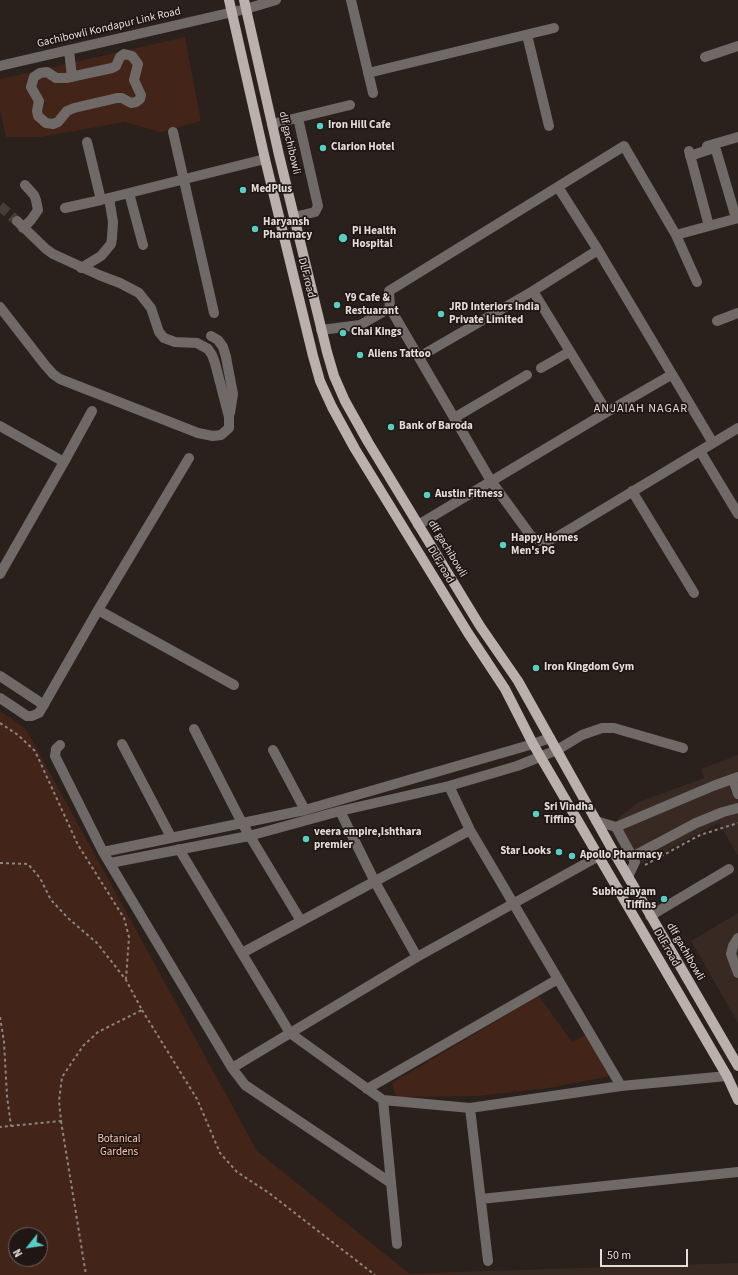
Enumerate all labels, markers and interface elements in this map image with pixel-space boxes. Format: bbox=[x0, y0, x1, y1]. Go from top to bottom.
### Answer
street label: Gachibowli Kondapur Link Road bbox=[36, 5, 182, 51]
street label: dlf gachibowli bbox=[275, 110, 303, 176]
place label: Iron Hill Cafe bbox=[328, 119, 391, 133]
marker: Iron Hill Cafe bbox=[315, 121, 325, 131]
place label: Clarion Hotel bbox=[331, 141, 394, 155]
marker: Clarion Hotel bbox=[318, 143, 328, 153]
place label: MedPlus bbox=[251, 183, 292, 197]
marker: MedPlus bbox=[238, 185, 248, 195]
place label: Haryansh Pharmacy bbox=[263, 216, 312, 242]
marker: Haryansh Pharmacy bbox=[250, 224, 260, 234]
place label: Pi Health Hospital bbox=[352, 225, 396, 251]
marker: Pi Health Hospital bbox=[337, 232, 349, 244]
street label: DLF road bbox=[295, 257, 317, 299]
place label: Y9 Cafe & Restuarant bbox=[345, 292, 399, 318]
marker: Y9 Cafe & Restuarant bbox=[332, 300, 342, 310]
place label: JRD Interiors India Private Limited bbox=[449, 301, 539, 327]
marker: JRD Interiors India Private Limited bbox=[436, 309, 446, 319]
place label: Chai Kings bbox=[351, 326, 402, 340]
marker: Chai Kings bbox=[338, 328, 348, 338]
place label: Aliens Tattoo bbox=[368, 348, 431, 362]
marker: Aliens Tattoo bbox=[355, 350, 365, 360]
district label: ANJAIAH NAGAR bbox=[594, 402, 688, 416]
place label: Bank of Baroda bbox=[399, 420, 473, 434]
marker: Bank of Baroda bbox=[386, 422, 396, 432]
place label: Austin Fitness bbox=[435, 488, 503, 502]
marker: Austin Fitness bbox=[422, 490, 432, 500]
street label: dlf gachibowli bbox=[425, 518, 469, 580]
place label: Happy Homes Men's PG bbox=[511, 532, 578, 558]
marker: Happy Homes Men's PG bbox=[498, 540, 508, 550]
street label: DLF road bbox=[424, 544, 456, 586]
place label: Iron Kingdom Gym bbox=[544, 661, 634, 675]
marker: Iron Kingdom Gym bbox=[531, 663, 541, 673]
place label: Sri Vindha Tiffins bbox=[544, 801, 594, 827]
marker: Sri Vindha Tiffins bbox=[531, 809, 541, 819]
place label: veera empire,Ishthara premier bbox=[314, 826, 421, 852]
marker: veera empire,Ishthara premier bbox=[301, 834, 311, 844]
place label: Star Looks bbox=[500, 845, 551, 859]
marker: Star Looks bbox=[554, 847, 564, 857]
place label: Apollo Pharmacy bbox=[580, 849, 662, 863]
marker: Apollo Pharmacy bbox=[567, 851, 577, 861]
place label: Subhodayam Tiffins bbox=[592, 886, 656, 912]
marker: Subhodayam Tiffins bbox=[659, 894, 669, 904]
street label: dlf gachibowli bbox=[663, 921, 707, 983]
street label: DLF road bbox=[650, 927, 682, 969]
park label: Botanical Gardens bbox=[97, 1133, 141, 1159]
north arrow bbox=[8, 1227, 48, 1267]
scale bar bbox=[602, 1241, 690, 1267]
text: N bbox=[10, 1246, 26, 1260]
text: 50 m bbox=[607, 1247, 631, 1264]

